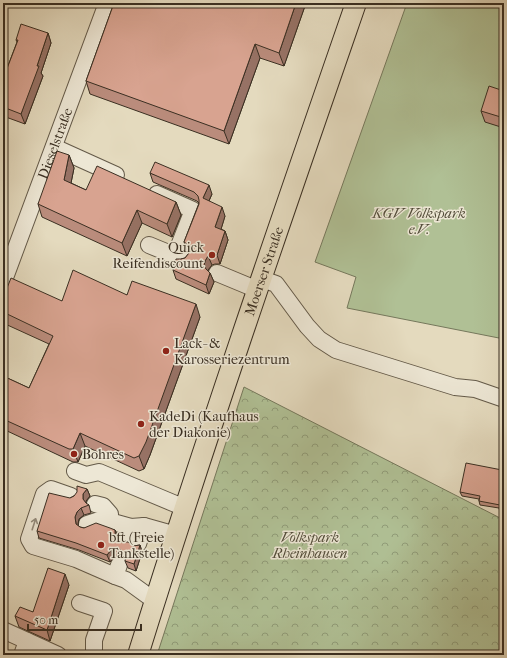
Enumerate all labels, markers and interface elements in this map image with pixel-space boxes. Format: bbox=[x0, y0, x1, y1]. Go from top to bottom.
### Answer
street label: Dieselstraße bbox=[34, 105, 76, 182]
park label: KGV Volkspark e.V. bbox=[371, 205, 466, 238]
street label: Moerser Straße bbox=[241, 224, 287, 318]
place label: Quick Reifendiscount bbox=[113, 239, 205, 272]
marker: Quick Reifendiscount bbox=[207, 250, 217, 260]
place label: Lack- & Karosseriezentrum bbox=[174, 335, 290, 368]
marker: Lack- & Karosseriezentrum bbox=[161, 346, 171, 356]
place label: KadeDi (Kaufhaus der Diakonie) bbox=[149, 408, 259, 441]
marker: KadeDi (Kaufhaus der Diakonie) bbox=[136, 419, 146, 429]
place label: Bohres bbox=[82, 446, 124, 463]
marker: Bohres bbox=[69, 449, 79, 459]
one-way arrow bbox=[31, 518, 38, 531]
place label: bft (Freie Tankstelle) bbox=[108, 529, 175, 562]
park label: Volkspark Rheinhausen bbox=[272, 529, 348, 562]
marker: bft (Freie Tankstelle) bbox=[96, 540, 106, 550]
scale bar bbox=[28, 606, 141, 632]
text: 50 m bbox=[34, 613, 58, 627]

